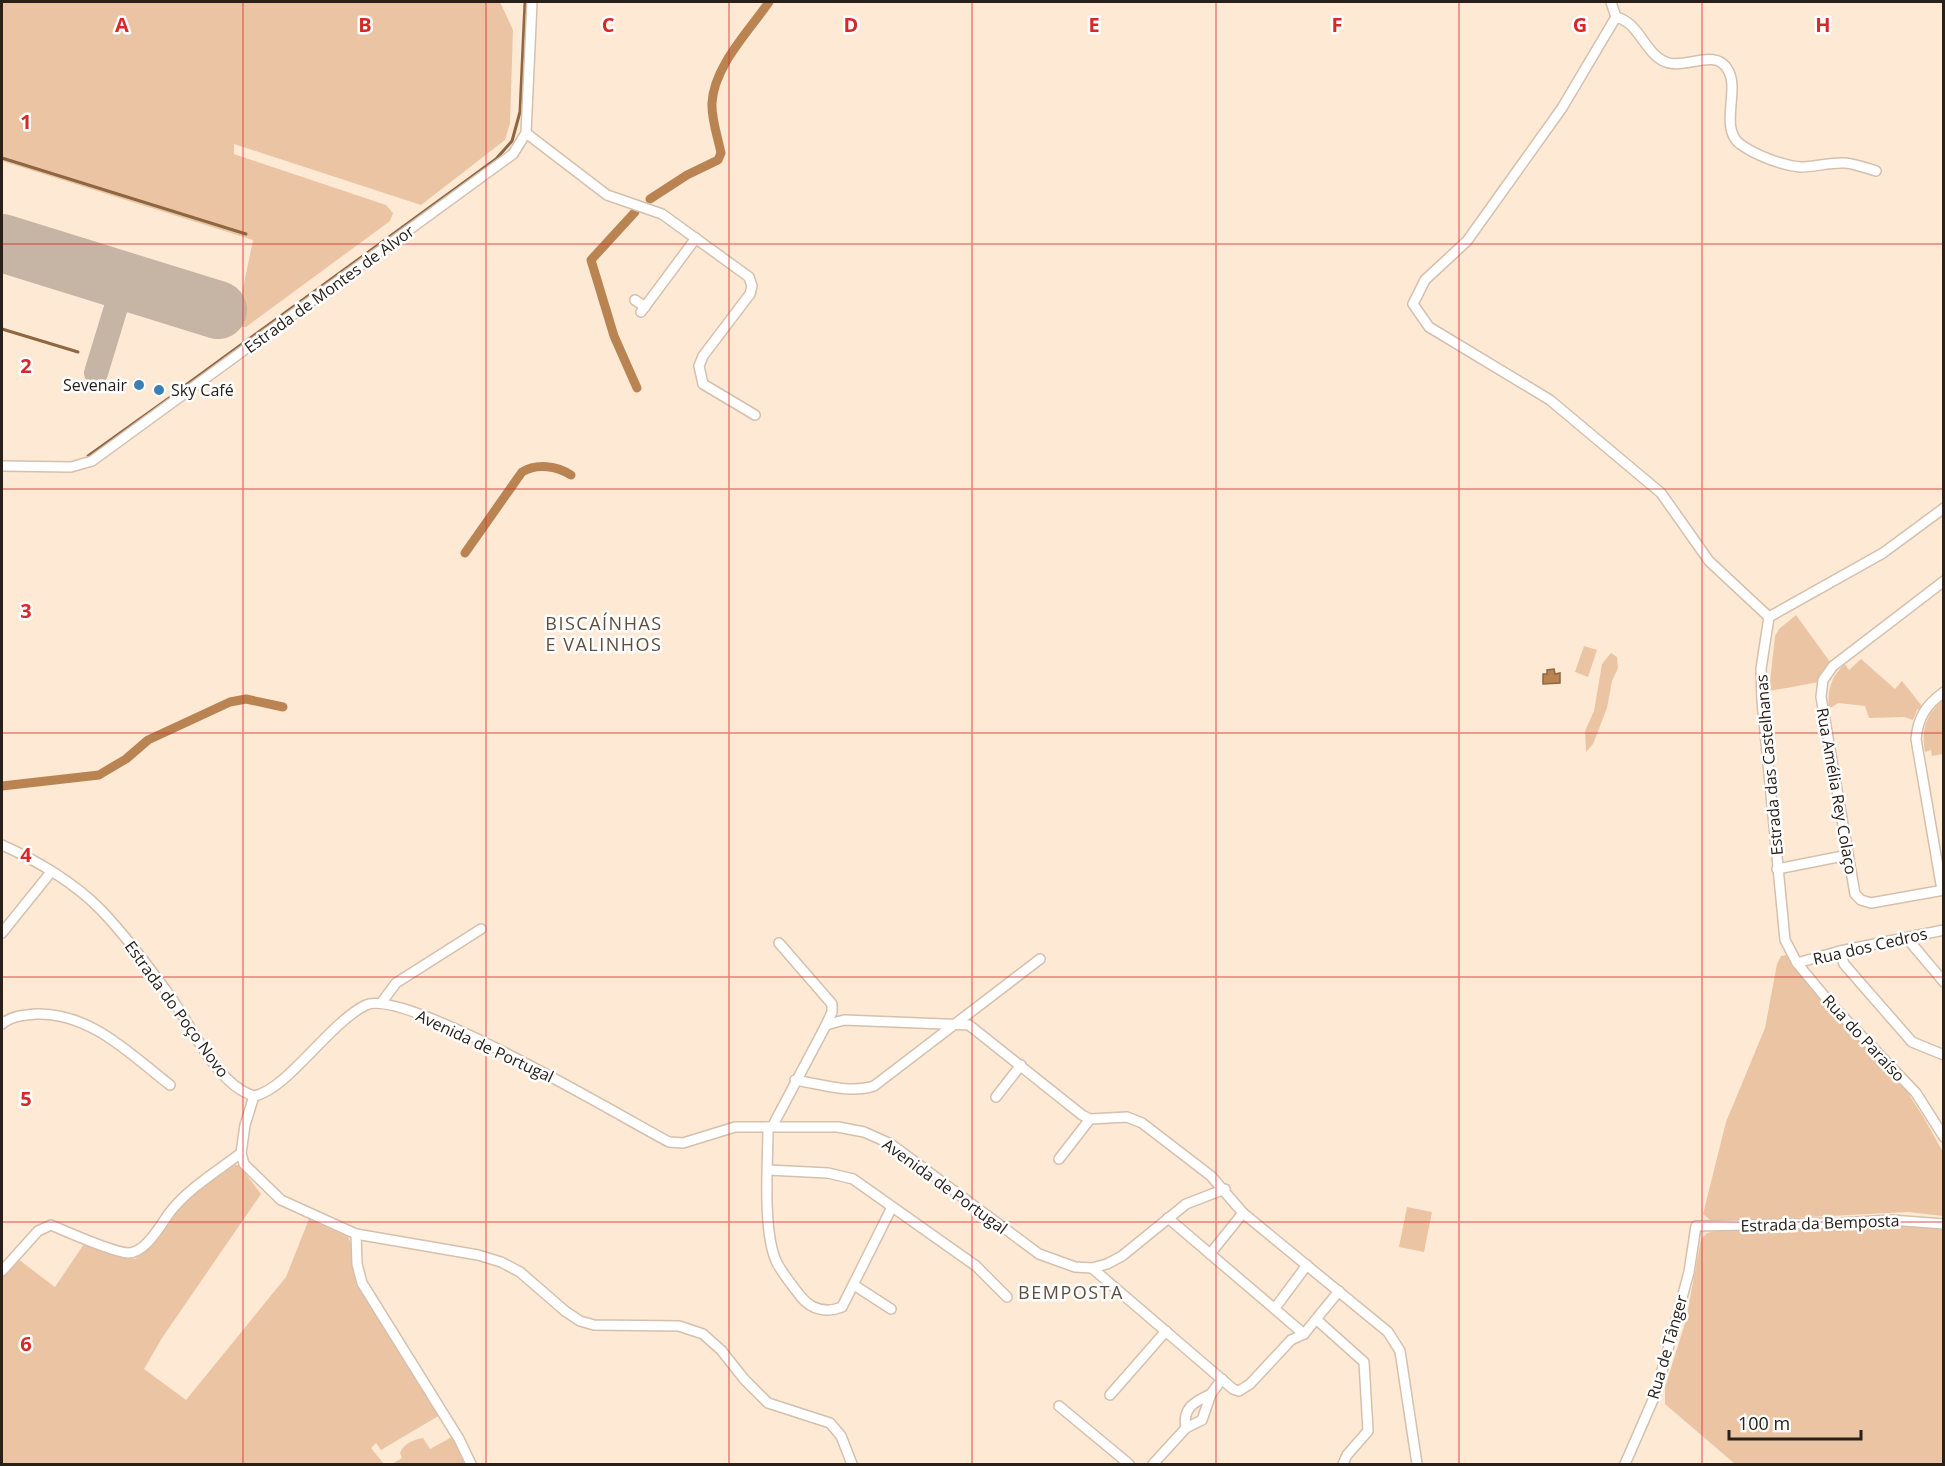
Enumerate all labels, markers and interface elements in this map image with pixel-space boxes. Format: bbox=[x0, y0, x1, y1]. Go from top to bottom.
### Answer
text: A bbox=[115, 11, 129, 38]
text: B bbox=[358, 11, 372, 38]
text: C bbox=[602, 11, 615, 38]
text: D bbox=[844, 11, 858, 38]
text: E bbox=[1088, 11, 1100, 38]
text: F bbox=[1332, 11, 1342, 38]
text: G bbox=[1573, 11, 1587, 38]
text: H bbox=[1815, 11, 1831, 38]
text: 1 bbox=[20, 108, 32, 135]
street label: Estrada de Montes de Alvor bbox=[240, 220, 419, 358]
text: 2 bbox=[20, 352, 32, 379]
place label: Sevenair bbox=[63, 374, 127, 396]
marker: Sevenair bbox=[132, 378, 146, 392]
place label: Sky Café bbox=[171, 379, 234, 401]
marker: Sky Café bbox=[152, 383, 166, 397]
text: 3 bbox=[20, 597, 32, 624]
district label: BISCAÍNHAS E VALINHOS bbox=[545, 611, 663, 656]
street label: Estrada das Castelhanas bbox=[1750, 674, 1788, 856]
street label: Rua Amélia Rey Colaço bbox=[1812, 706, 1862, 876]
text: 4 bbox=[20, 841, 32, 868]
street label: Rua dos Cedros bbox=[1811, 922, 1929, 970]
street label: Estrada do Poço Novo bbox=[120, 936, 234, 1082]
street label: Rua do Paraíso bbox=[1818, 990, 1910, 1086]
street label: Avenida de Portugal bbox=[413, 1004, 557, 1088]
text: 5 bbox=[20, 1085, 32, 1112]
street label: Avenida de Portugal bbox=[878, 1133, 1012, 1239]
street label: Estrada da Bemposta bbox=[1740, 1209, 1900, 1237]
district label: BEMPOSTA bbox=[1018, 1280, 1124, 1304]
street label: Rua de Tânger bbox=[1642, 1292, 1693, 1402]
text: 6 bbox=[20, 1330, 32, 1357]
scale bar bbox=[1729, 1403, 1861, 1441]
text: 100 m bbox=[1738, 1411, 1790, 1435]

